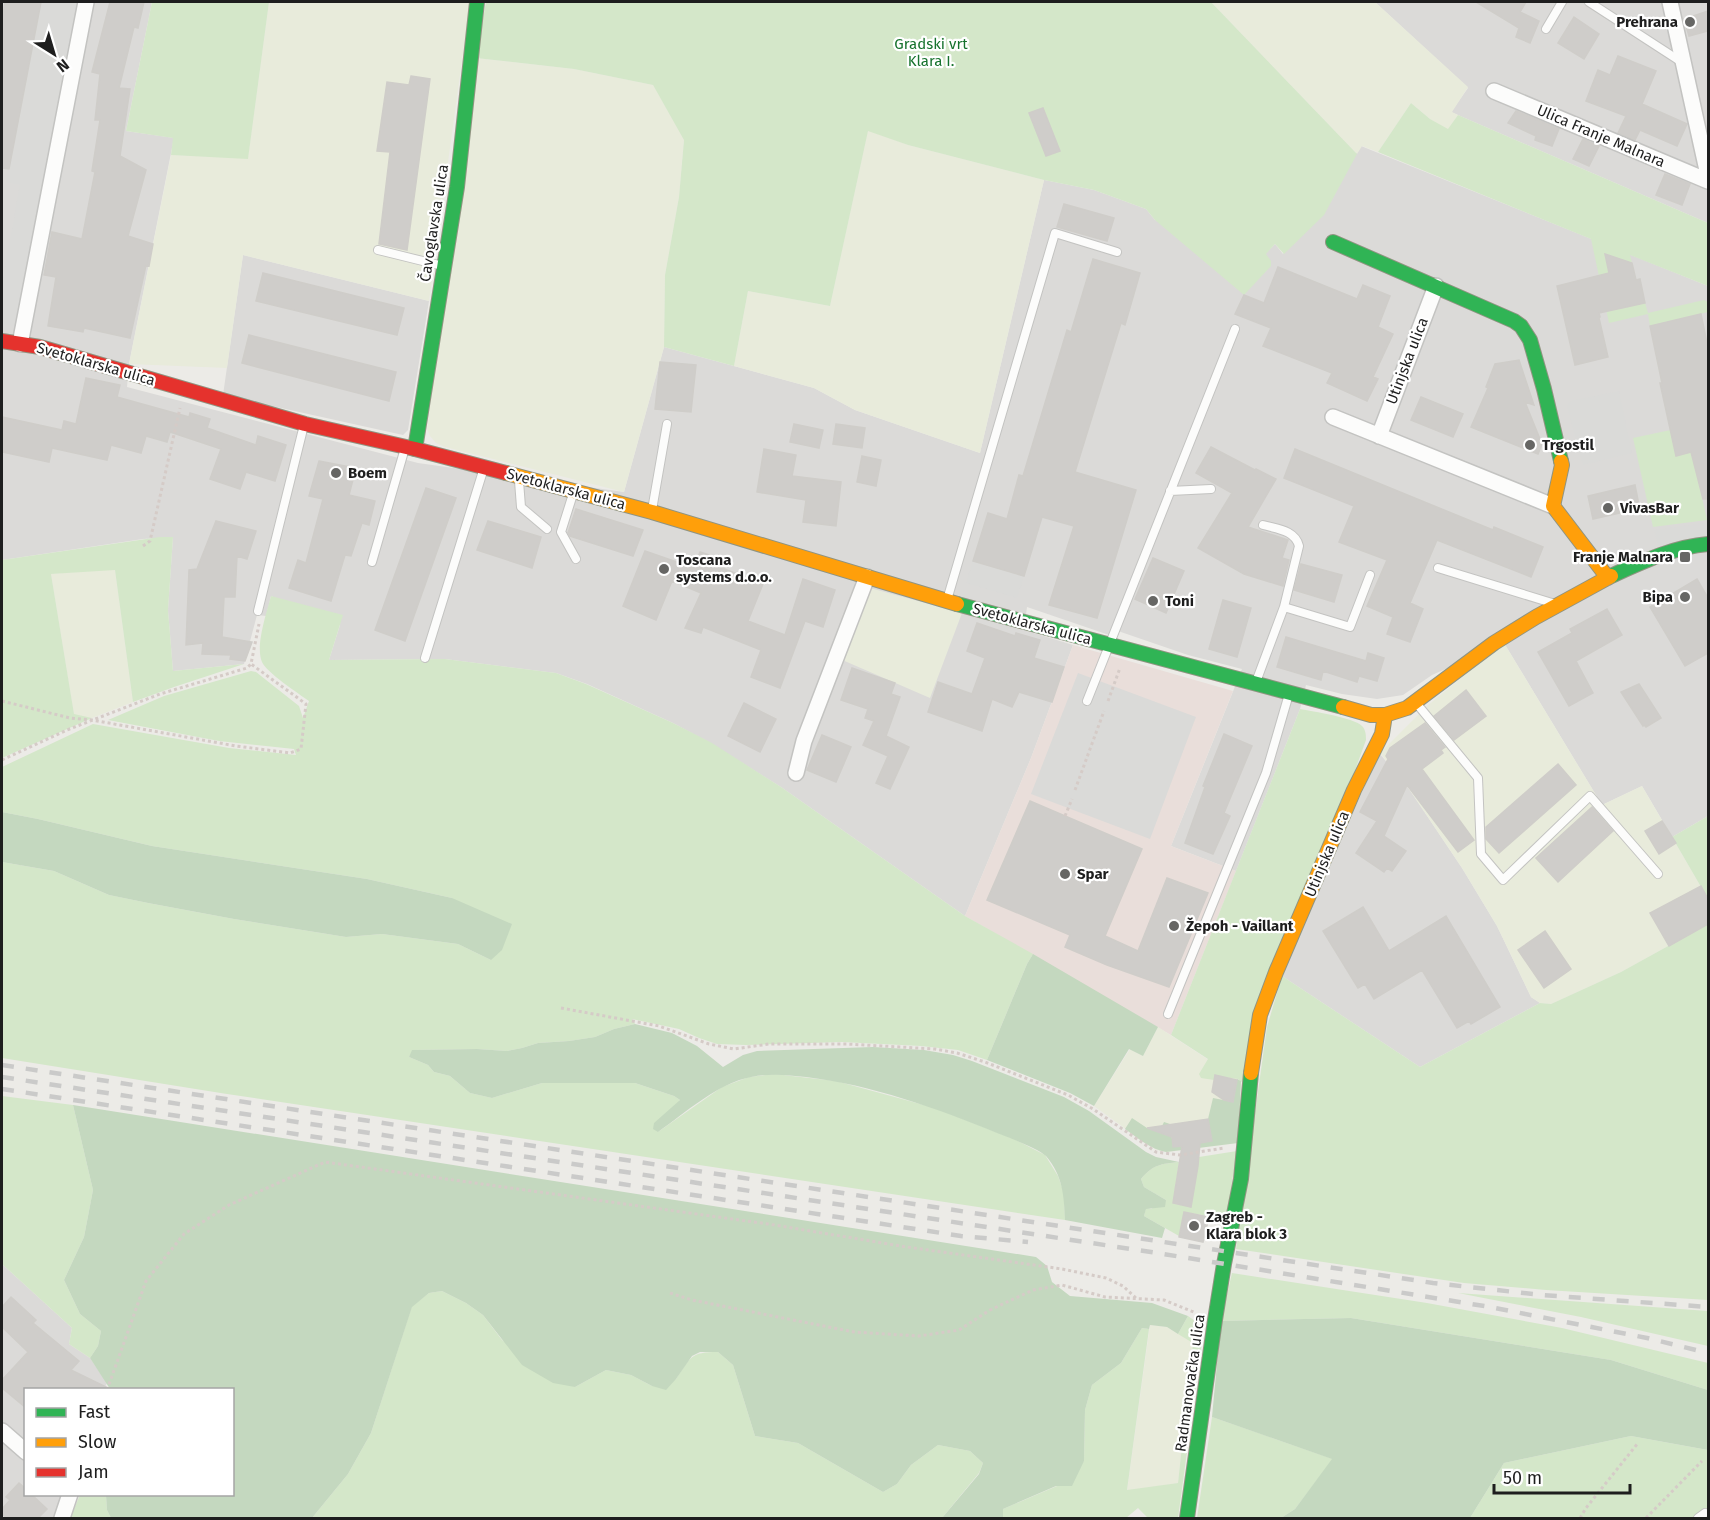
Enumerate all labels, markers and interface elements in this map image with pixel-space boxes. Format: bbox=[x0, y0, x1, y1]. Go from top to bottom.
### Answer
place label: Prehrana bbox=[1616, 13, 1678, 31]
marker: Prehrana bbox=[1683, 15, 1697, 29]
north arrow bbox=[24, 24, 84, 84]
park label: Gradski vrt Klara I. bbox=[894, 35, 968, 70]
text: N bbox=[53, 55, 73, 76]
street label: Ulica Franje Malnara bbox=[1534, 101, 1668, 171]
street label: Čavoglavska ulica bbox=[416, 163, 452, 283]
street label: Utinjska ulica bbox=[1382, 315, 1432, 407]
street label: Svetoklarska ulica bbox=[35, 338, 157, 390]
place label: Trgostil bbox=[1542, 436, 1594, 454]
marker: Trgostil bbox=[1523, 438, 1537, 452]
place label: Boem bbox=[348, 464, 387, 482]
street label: Svetoklarska ulica bbox=[505, 464, 627, 514]
marker: Boem bbox=[329, 466, 343, 480]
place label: VivasBar bbox=[1619, 499, 1680, 517]
marker: VivasBar bbox=[1601, 501, 1615, 515]
place label: Franje Malnara bbox=[1573, 548, 1673, 566]
marker: Franje Malnara bbox=[1678, 550, 1692, 564]
place label: Toscana systems d.o.o. bbox=[676, 551, 772, 586]
marker: Toscana systems d.o.o. bbox=[657, 562, 671, 576]
place label: Bipa bbox=[1642, 588, 1673, 606]
marker: Bipa bbox=[1678, 590, 1692, 604]
place label: Toni bbox=[1165, 592, 1194, 610]
marker: Toni bbox=[1146, 594, 1160, 608]
street label: Svetoklarska ulica bbox=[971, 599, 1093, 649]
street label: Utinjska ulica bbox=[1301, 808, 1353, 900]
place label: Spar bbox=[1077, 865, 1110, 883]
marker: Spar bbox=[1058, 867, 1072, 881]
place label: Žepoh - Vaillant bbox=[1186, 917, 1294, 935]
marker: Žepoh - Vaillant bbox=[1167, 919, 1181, 933]
place label: Zagreb - Klara blok 3 bbox=[1206, 1208, 1287, 1243]
marker: Zagreb - Klara blok 3 bbox=[1187, 1219, 1201, 1233]
street label: Radmanovačka ulica bbox=[1171, 1313, 1209, 1453]
legend bbox=[24, 1388, 234, 1496]
text: Fast bbox=[78, 1401, 111, 1423]
text: Slow bbox=[78, 1431, 117, 1453]
scale bar bbox=[1494, 1457, 1630, 1495]
text: Jam bbox=[78, 1461, 109, 1483]
text: 50 m bbox=[1503, 1467, 1542, 1489]

